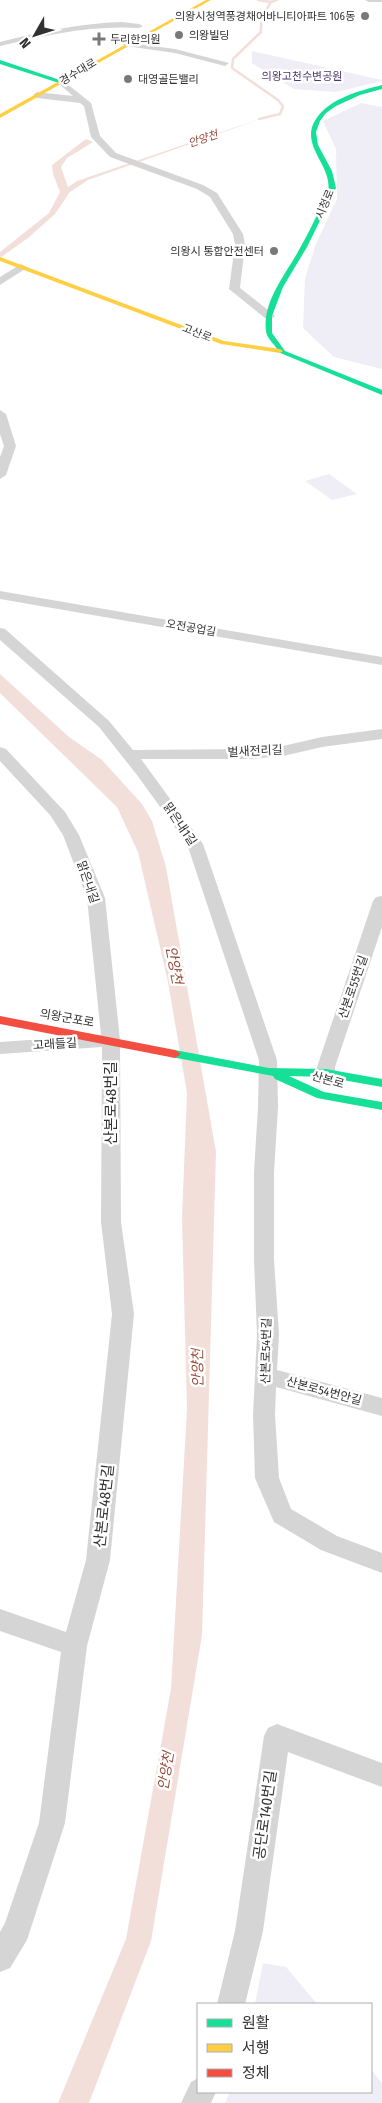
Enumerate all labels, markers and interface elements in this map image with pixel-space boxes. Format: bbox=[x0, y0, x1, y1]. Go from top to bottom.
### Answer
north arrow bbox=[10, 10, 60, 60]
place label: 의왕시청역풍경채어바니티아파트 106동 bbox=[175, 10, 355, 23]
marker: 의왕시청역풍경채어바니티아파트 106동 bbox=[359, 10, 371, 22]
marker: 의왕빌딩 bbox=[173, 29, 185, 41]
place label: 의왕빌딩 bbox=[189, 29, 229, 42]
marker: 두리한의원 bbox=[92, 32, 106, 46]
place label: 두리한의원 bbox=[110, 33, 161, 46]
text: N bbox=[16, 34, 35, 51]
street label: 경수대로 bbox=[57, 56, 99, 88]
park label: 의왕고천수변공원 bbox=[262, 70, 342, 83]
marker: 대영골든밸리 bbox=[122, 73, 134, 85]
place label: 대영골든밸리 bbox=[138, 73, 199, 86]
water label: 안양천 bbox=[187, 127, 221, 150]
street label: 시청로 bbox=[313, 187, 337, 221]
place label: 의왕시 통합안전센터 bbox=[170, 245, 264, 258]
marker: 의왕시 통합안전센터 bbox=[268, 245, 280, 257]
street label: 고산로 bbox=[180, 321, 214, 345]
street label: 오전공업길 bbox=[165, 617, 217, 639]
street label: 벌새전리길 bbox=[227, 743, 283, 759]
street label: 맑은내1길 bbox=[161, 800, 199, 848]
street label: 맑은내길 bbox=[74, 859, 102, 905]
water label: 안양천 bbox=[162, 944, 186, 987]
street label: 산본로55번길 bbox=[336, 953, 370, 1021]
street label: 의왕군포로 bbox=[39, 1006, 95, 1030]
street label: 고래들길 bbox=[32, 1035, 78, 1053]
street label: 산본로48번길 bbox=[102, 1061, 120, 1145]
street label: 산본로 bbox=[310, 1069, 346, 1091]
street label: 산본로54번길 bbox=[258, 1318, 274, 1384]
water label: 안양천 bbox=[189, 1347, 207, 1387]
street label: 산본로54번안길 bbox=[285, 1374, 363, 1408]
street label: 산본로48번길 bbox=[91, 1463, 117, 1549]
water label: 안양천 bbox=[155, 1749, 178, 1791]
street label: 공단로140번길 bbox=[250, 1769, 280, 1861]
legend bbox=[197, 2003, 372, 2093]
text: 원활 bbox=[242, 2014, 270, 2032]
text: 서행 bbox=[242, 2039, 270, 2057]
text: 정체 bbox=[242, 2064, 270, 2082]

